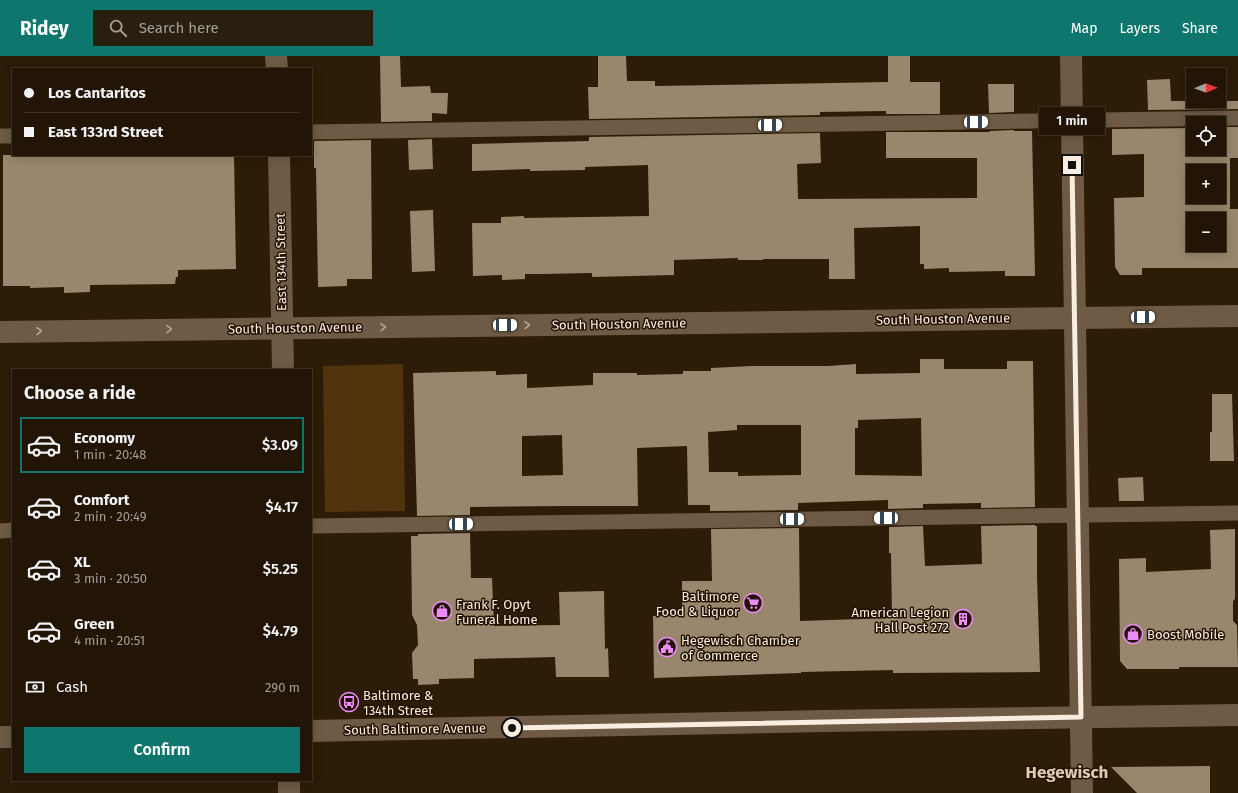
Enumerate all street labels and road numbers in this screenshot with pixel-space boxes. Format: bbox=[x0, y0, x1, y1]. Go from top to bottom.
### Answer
street label: East 134th Street bbox=[273, 213, 289, 311]
street label: South Houston Avenue bbox=[876, 310, 1010, 328]
street label: South Houston Avenue bbox=[552, 315, 686, 333]
street label: South Houston Avenue bbox=[228, 319, 362, 337]
street label: South Baltimore Avenue bbox=[344, 720, 486, 738]

